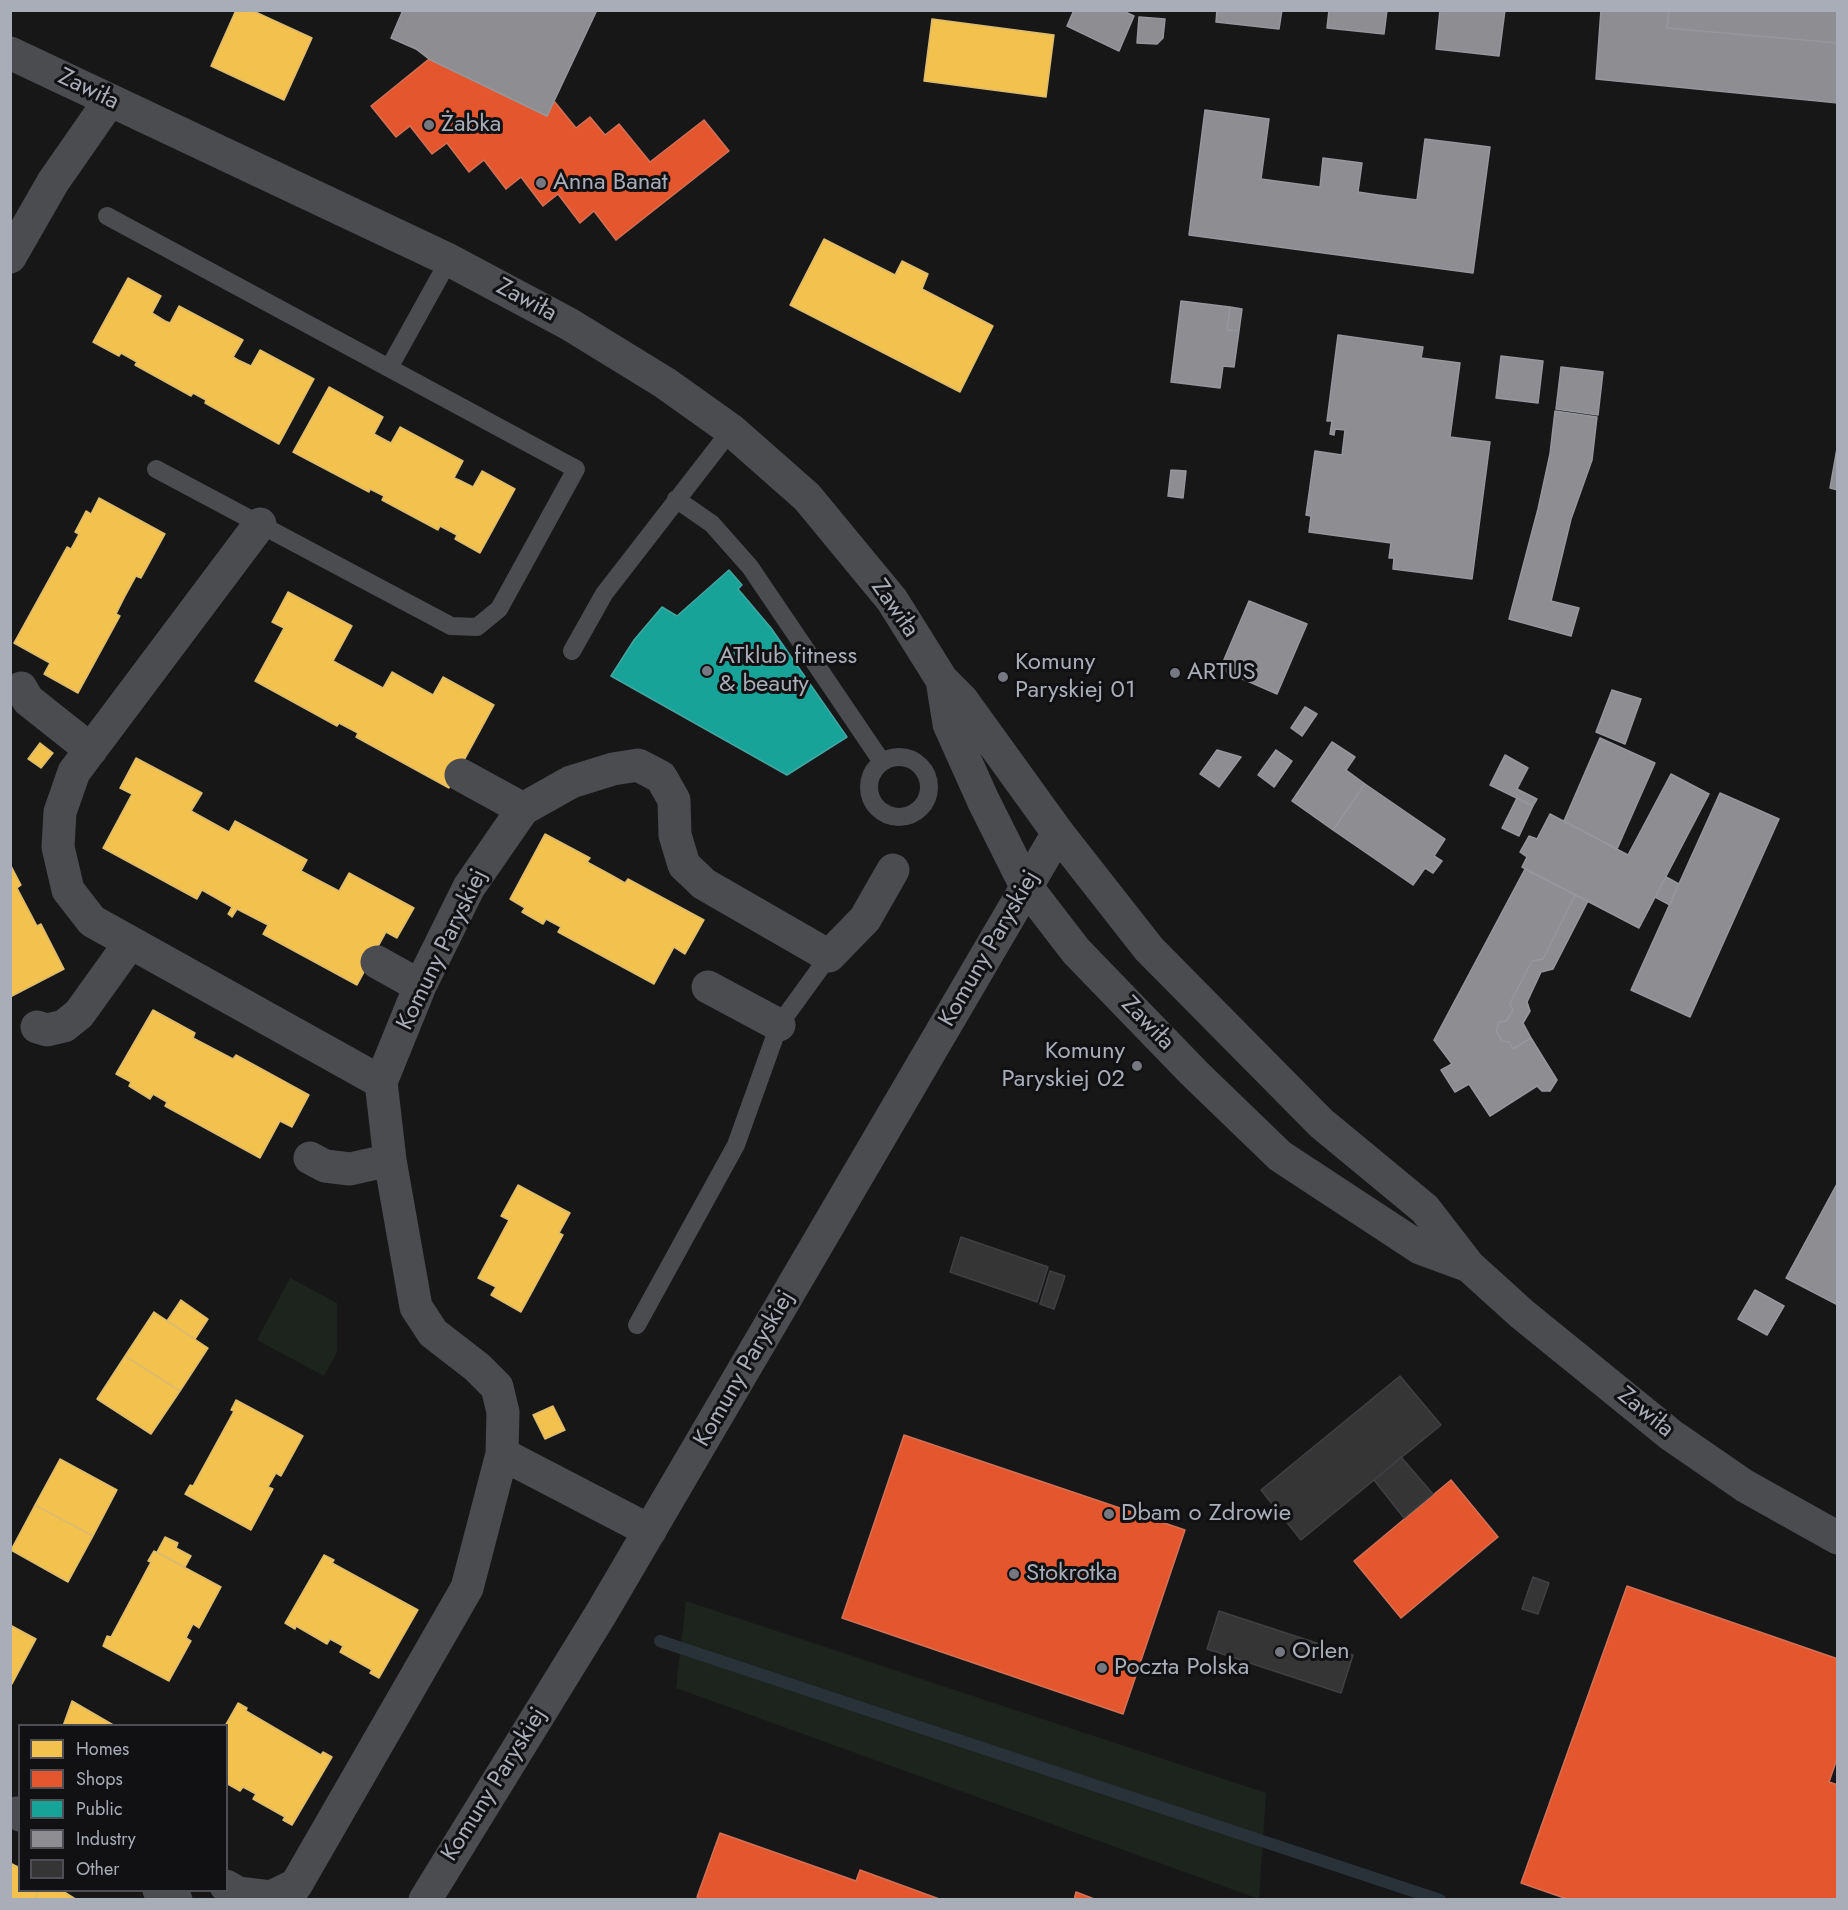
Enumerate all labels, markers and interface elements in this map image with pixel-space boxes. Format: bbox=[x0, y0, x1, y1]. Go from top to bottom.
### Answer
street label: Zawiła bbox=[53, 63, 123, 117]
place label: Żabka bbox=[441, 111, 501, 139]
marker: Żabka bbox=[422, 118, 436, 132]
place label: Anna Banat bbox=[553, 169, 668, 197]
marker: Anna Banat bbox=[534, 176, 548, 190]
street label: Zawiła bbox=[491, 273, 561, 329]
street label: Zawiła bbox=[864, 574, 924, 644]
place label: ATklub fitness & beauty bbox=[719, 643, 857, 699]
place label: Komuny Paryskiej 01 bbox=[1015, 649, 1136, 705]
place label: ARTUS bbox=[1187, 659, 1256, 687]
marker: ATklub fitness & beauty bbox=[700, 664, 714, 678]
marker: ARTUS bbox=[1168, 666, 1182, 680]
marker: Komuny Paryskiej 01 bbox=[996, 670, 1010, 684]
street label: Komuny Paryskiej bbox=[392, 865, 494, 1035]
street label: Komuny Paryskiej bbox=[934, 866, 1046, 1032]
street label: Zawiła bbox=[1114, 991, 1180, 1057]
place label: Komuny Paryskiej 02 bbox=[1001, 1038, 1125, 1094]
marker: Komuny Paryskiej 02 bbox=[1130, 1059, 1144, 1073]
street label: Komuny Paryskiej bbox=[689, 1286, 801, 1452]
street label: Zawiła bbox=[1611, 1382, 1679, 1444]
place label: Dbam o Zdrowie bbox=[1121, 1500, 1291, 1528]
marker: Dbam o Zdrowie bbox=[1102, 1507, 1116, 1521]
place label: Stokrotka bbox=[1026, 1560, 1117, 1588]
marker: Stokrotka bbox=[1007, 1567, 1021, 1581]
place label: Orlen bbox=[1292, 1638, 1350, 1666]
marker: Orlen bbox=[1273, 1645, 1287, 1659]
place label: Poczta Polska bbox=[1114, 1654, 1249, 1682]
marker: Poczta Polska bbox=[1095, 1661, 1109, 1675]
street label: Komuny Paryskiej bbox=[436, 1703, 554, 1867]
legend bbox=[18, 1724, 228, 1892]
text: Homes bbox=[76, 1736, 129, 1762]
text: Shops bbox=[76, 1766, 123, 1792]
text: Public bbox=[76, 1796, 123, 1822]
text: Industry bbox=[76, 1826, 136, 1852]
text: Other bbox=[76, 1856, 119, 1882]

